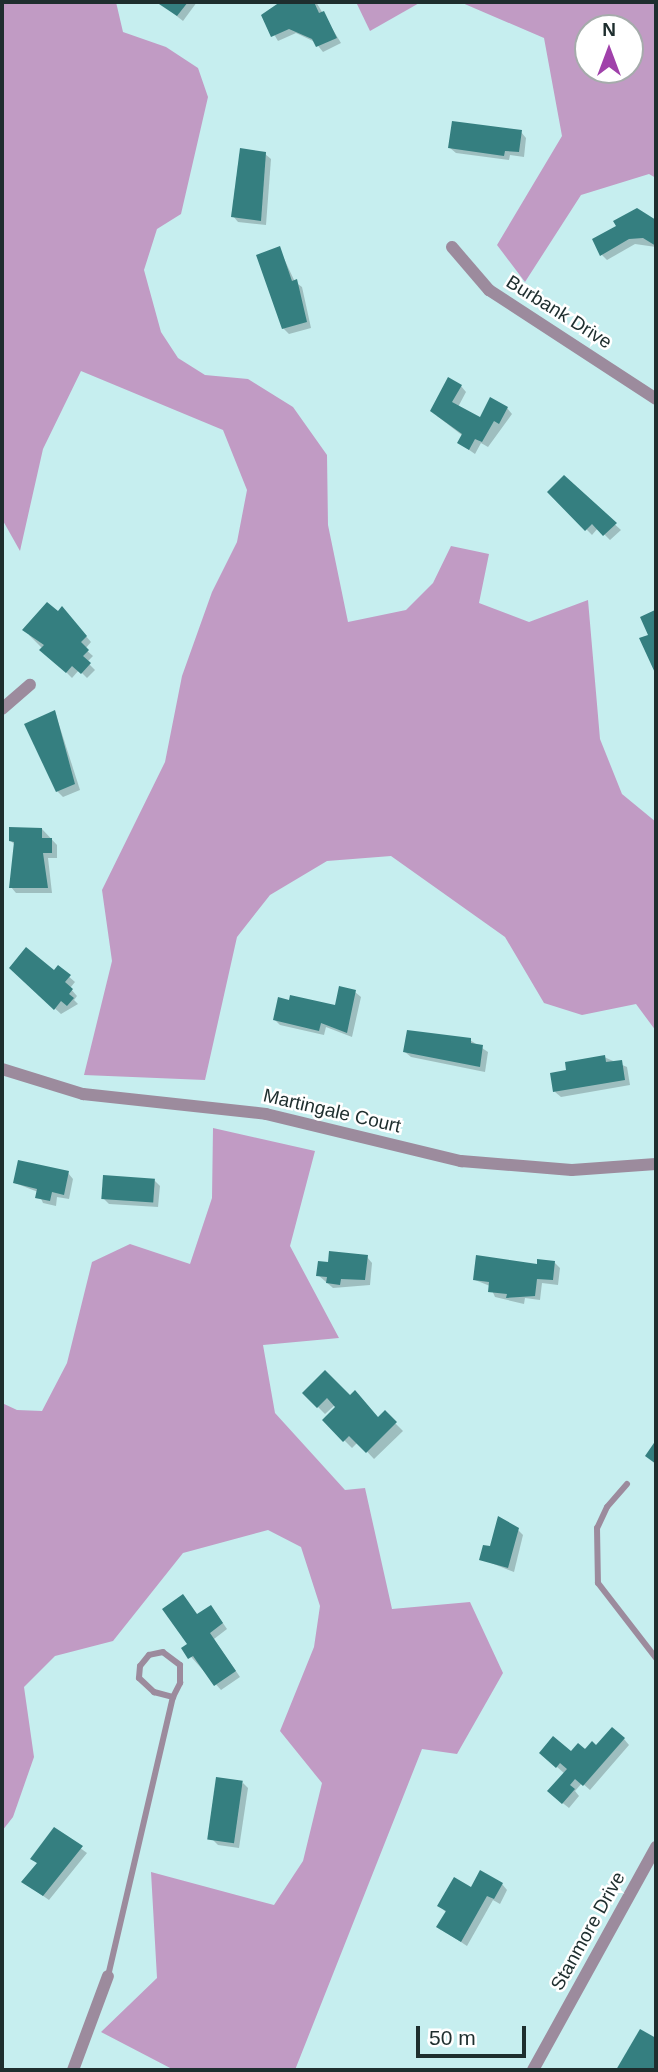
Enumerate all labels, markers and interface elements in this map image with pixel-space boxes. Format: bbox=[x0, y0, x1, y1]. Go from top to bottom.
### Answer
north arrow bbox=[574, 14, 644, 84]
text: N bbox=[602, 19, 616, 40]
street label: Burbank Drive bbox=[502, 270, 616, 354]
street label: Martingale Court bbox=[261, 1084, 403, 1138]
street label: Stanmore Drive bbox=[546, 1868, 630, 1994]
scale bar bbox=[420, 2012, 530, 2056]
text: 50 m bbox=[429, 2026, 476, 2049]

